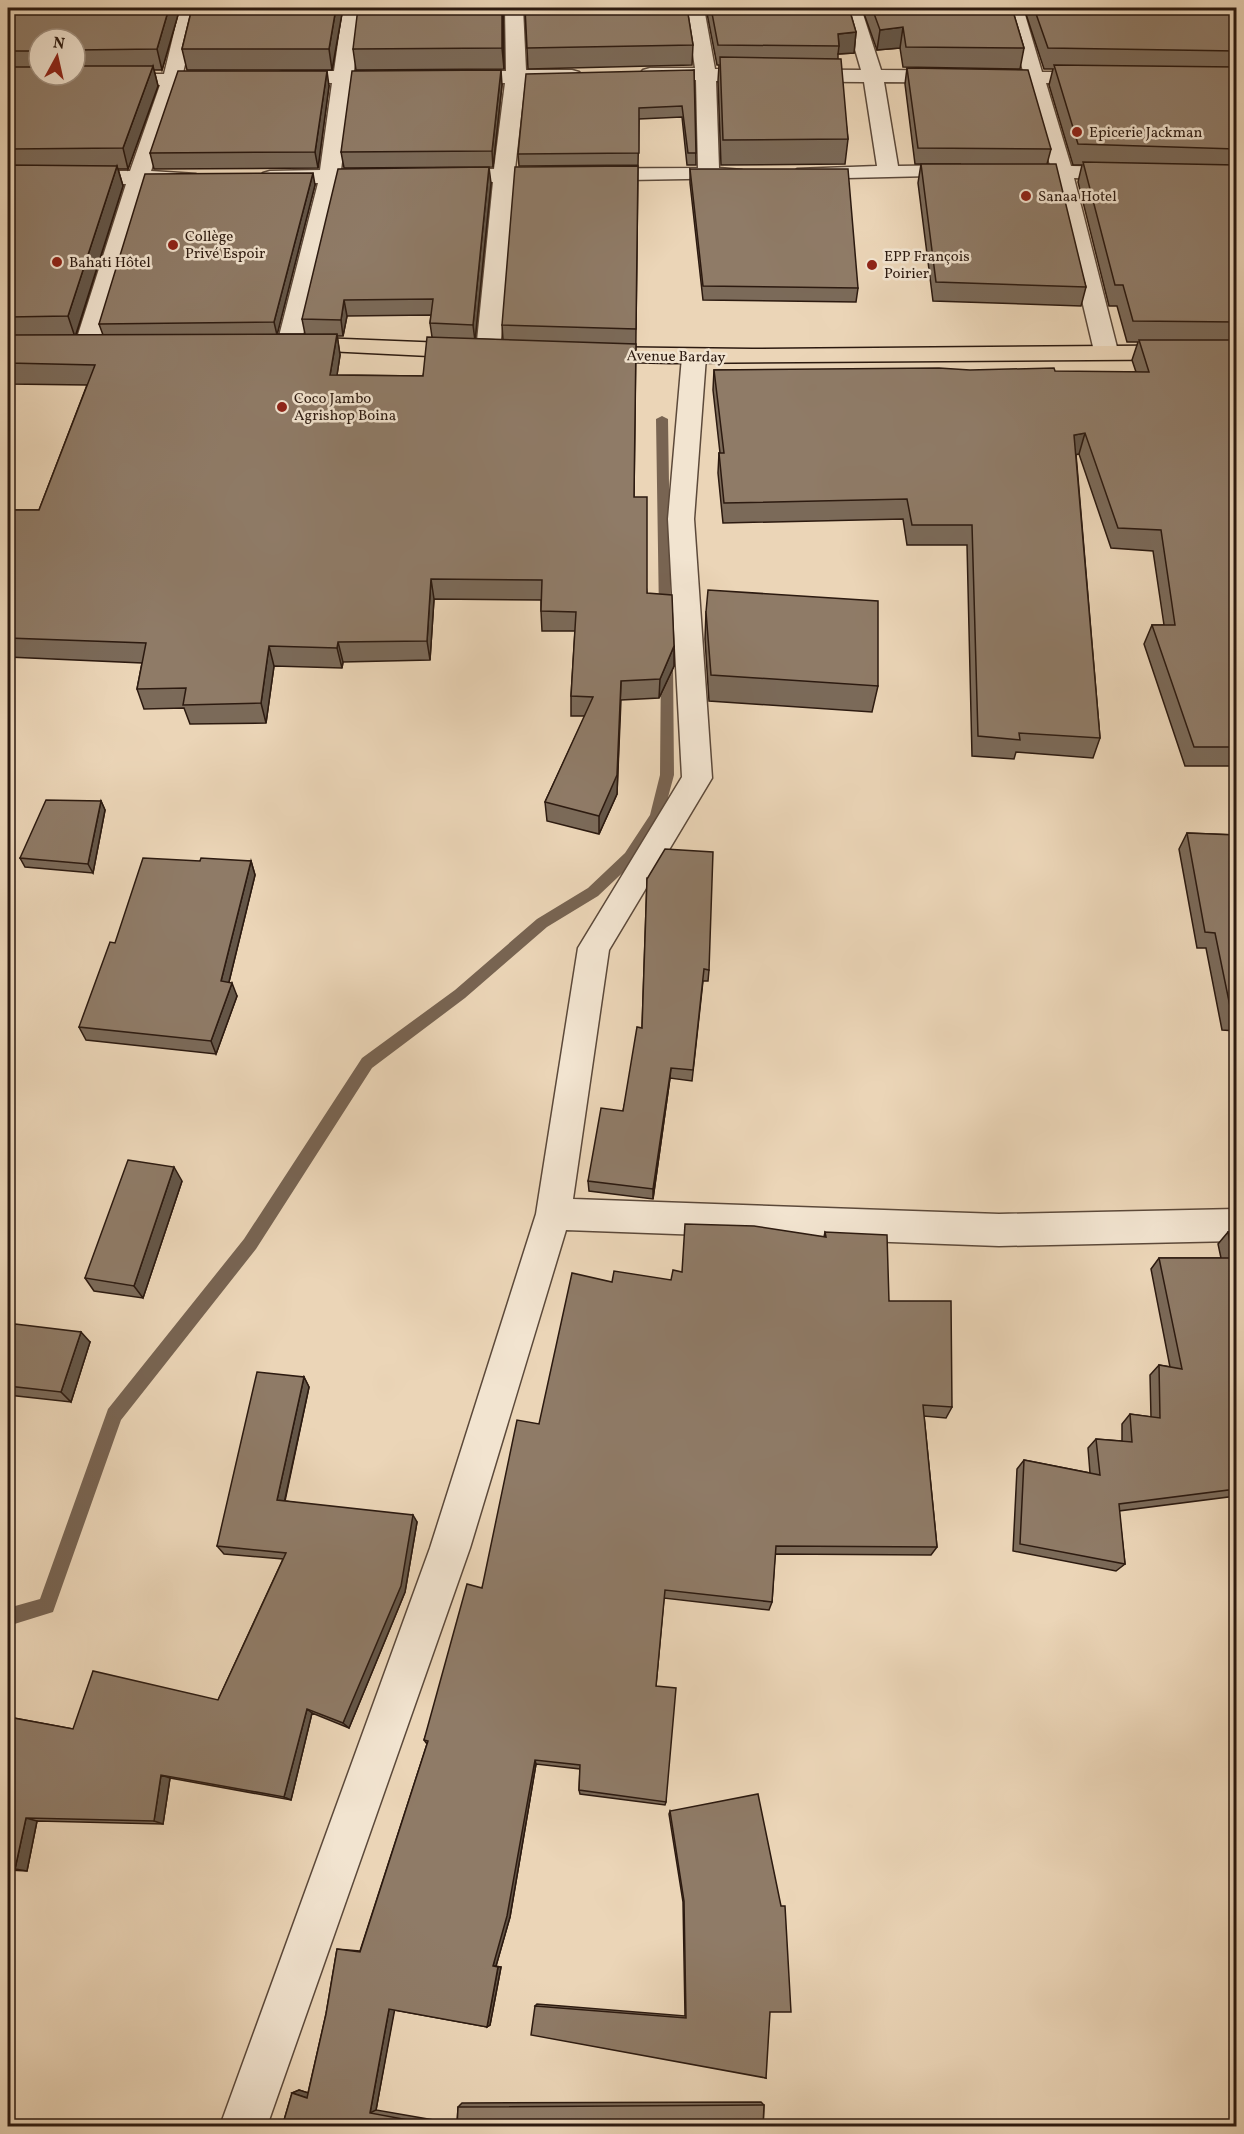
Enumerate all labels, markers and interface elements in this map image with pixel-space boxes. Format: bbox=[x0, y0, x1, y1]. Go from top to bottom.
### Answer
north arrow bbox=[27, 27, 87, 87]
text: N bbox=[52, 32, 66, 56]
place label: Epicerie Jackman bbox=[1089, 123, 1203, 144]
marker: Epicerie Jackman bbox=[1070, 125, 1084, 139]
place label: Sanaa Hotel bbox=[1038, 187, 1117, 208]
marker: Sanaa Hotel bbox=[1019, 189, 1033, 203]
place label: Collège Privé Espoir bbox=[185, 227, 265, 265]
marker: Collège Privé Espoir bbox=[166, 238, 180, 252]
place label: EPP François Poirier bbox=[884, 247, 970, 285]
place label: Bahati Hôtel bbox=[69, 253, 151, 274]
marker: Bahati Hôtel bbox=[50, 255, 64, 269]
marker: EPP François Poirier bbox=[865, 258, 879, 272]
street label: Avenue Barday bbox=[626, 346, 726, 369]
place label: Coco Jambo Agrishop Boina bbox=[294, 389, 396, 427]
marker: Coco Jambo Agrishop Boina bbox=[275, 400, 289, 414]

